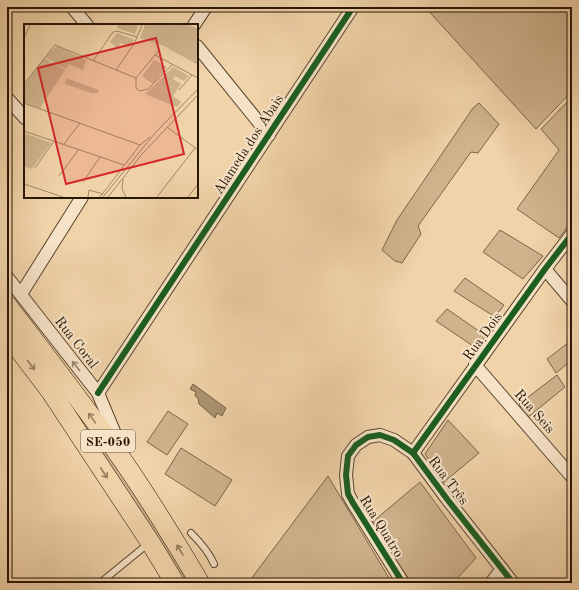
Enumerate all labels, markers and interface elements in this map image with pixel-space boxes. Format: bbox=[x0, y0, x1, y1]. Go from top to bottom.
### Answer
inset map bbox=[24, 24, 198, 198]
street label: Alameda dos Abais bbox=[211, 92, 286, 197]
street label: Rua Dois bbox=[461, 310, 505, 363]
street label: Rua Coral bbox=[52, 314, 101, 371]
one-way arrow bbox=[27, 360, 35, 371]
one-way arrow bbox=[72, 361, 81, 372]
street label: Rua Seis bbox=[511, 387, 557, 436]
one-way arrow bbox=[88, 413, 96, 424]
road number: SE-050 bbox=[81, 430, 135, 452]
street label: Rua Três bbox=[426, 454, 471, 507]
one-way arrow bbox=[100, 467, 108, 478]
street label: Rua Quatro bbox=[357, 493, 406, 560]
one-way arrow bbox=[176, 545, 184, 556]

